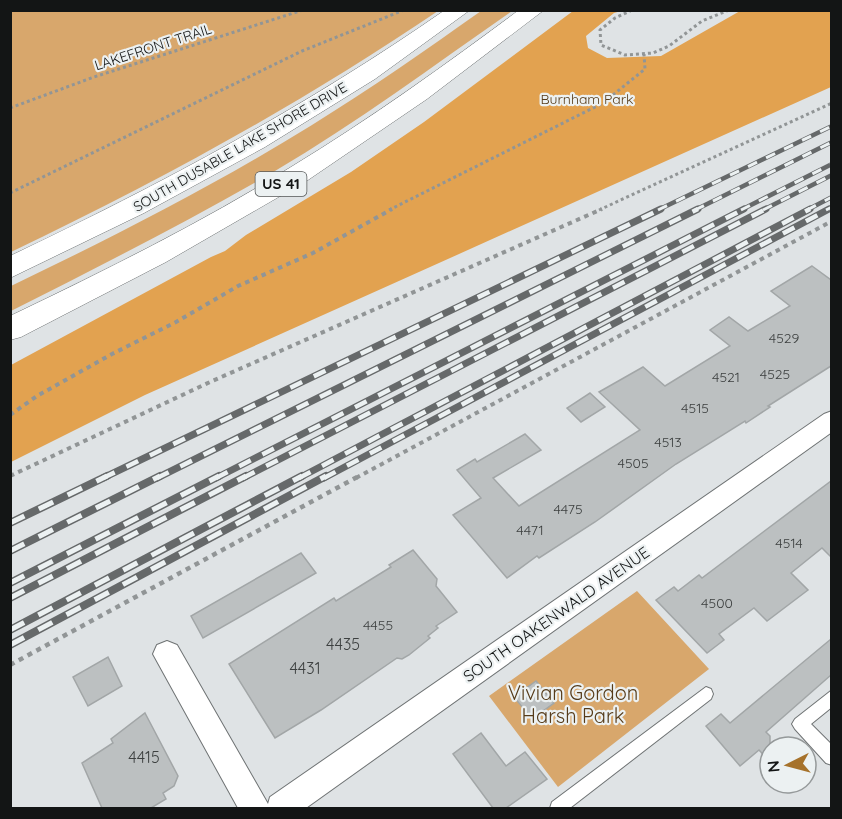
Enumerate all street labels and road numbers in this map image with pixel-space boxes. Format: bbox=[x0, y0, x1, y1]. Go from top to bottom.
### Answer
street label: LAKEFRONT TRAIL bbox=[92, 19, 214, 74]
street label: SOUTH DUSABLE LAKE SHORE DRIVE bbox=[130, 78, 350, 216]
road number: US 41 bbox=[256, 172, 306, 196]
street label: SOUTH OAKENWALD AVENUE bbox=[459, 542, 653, 686]

